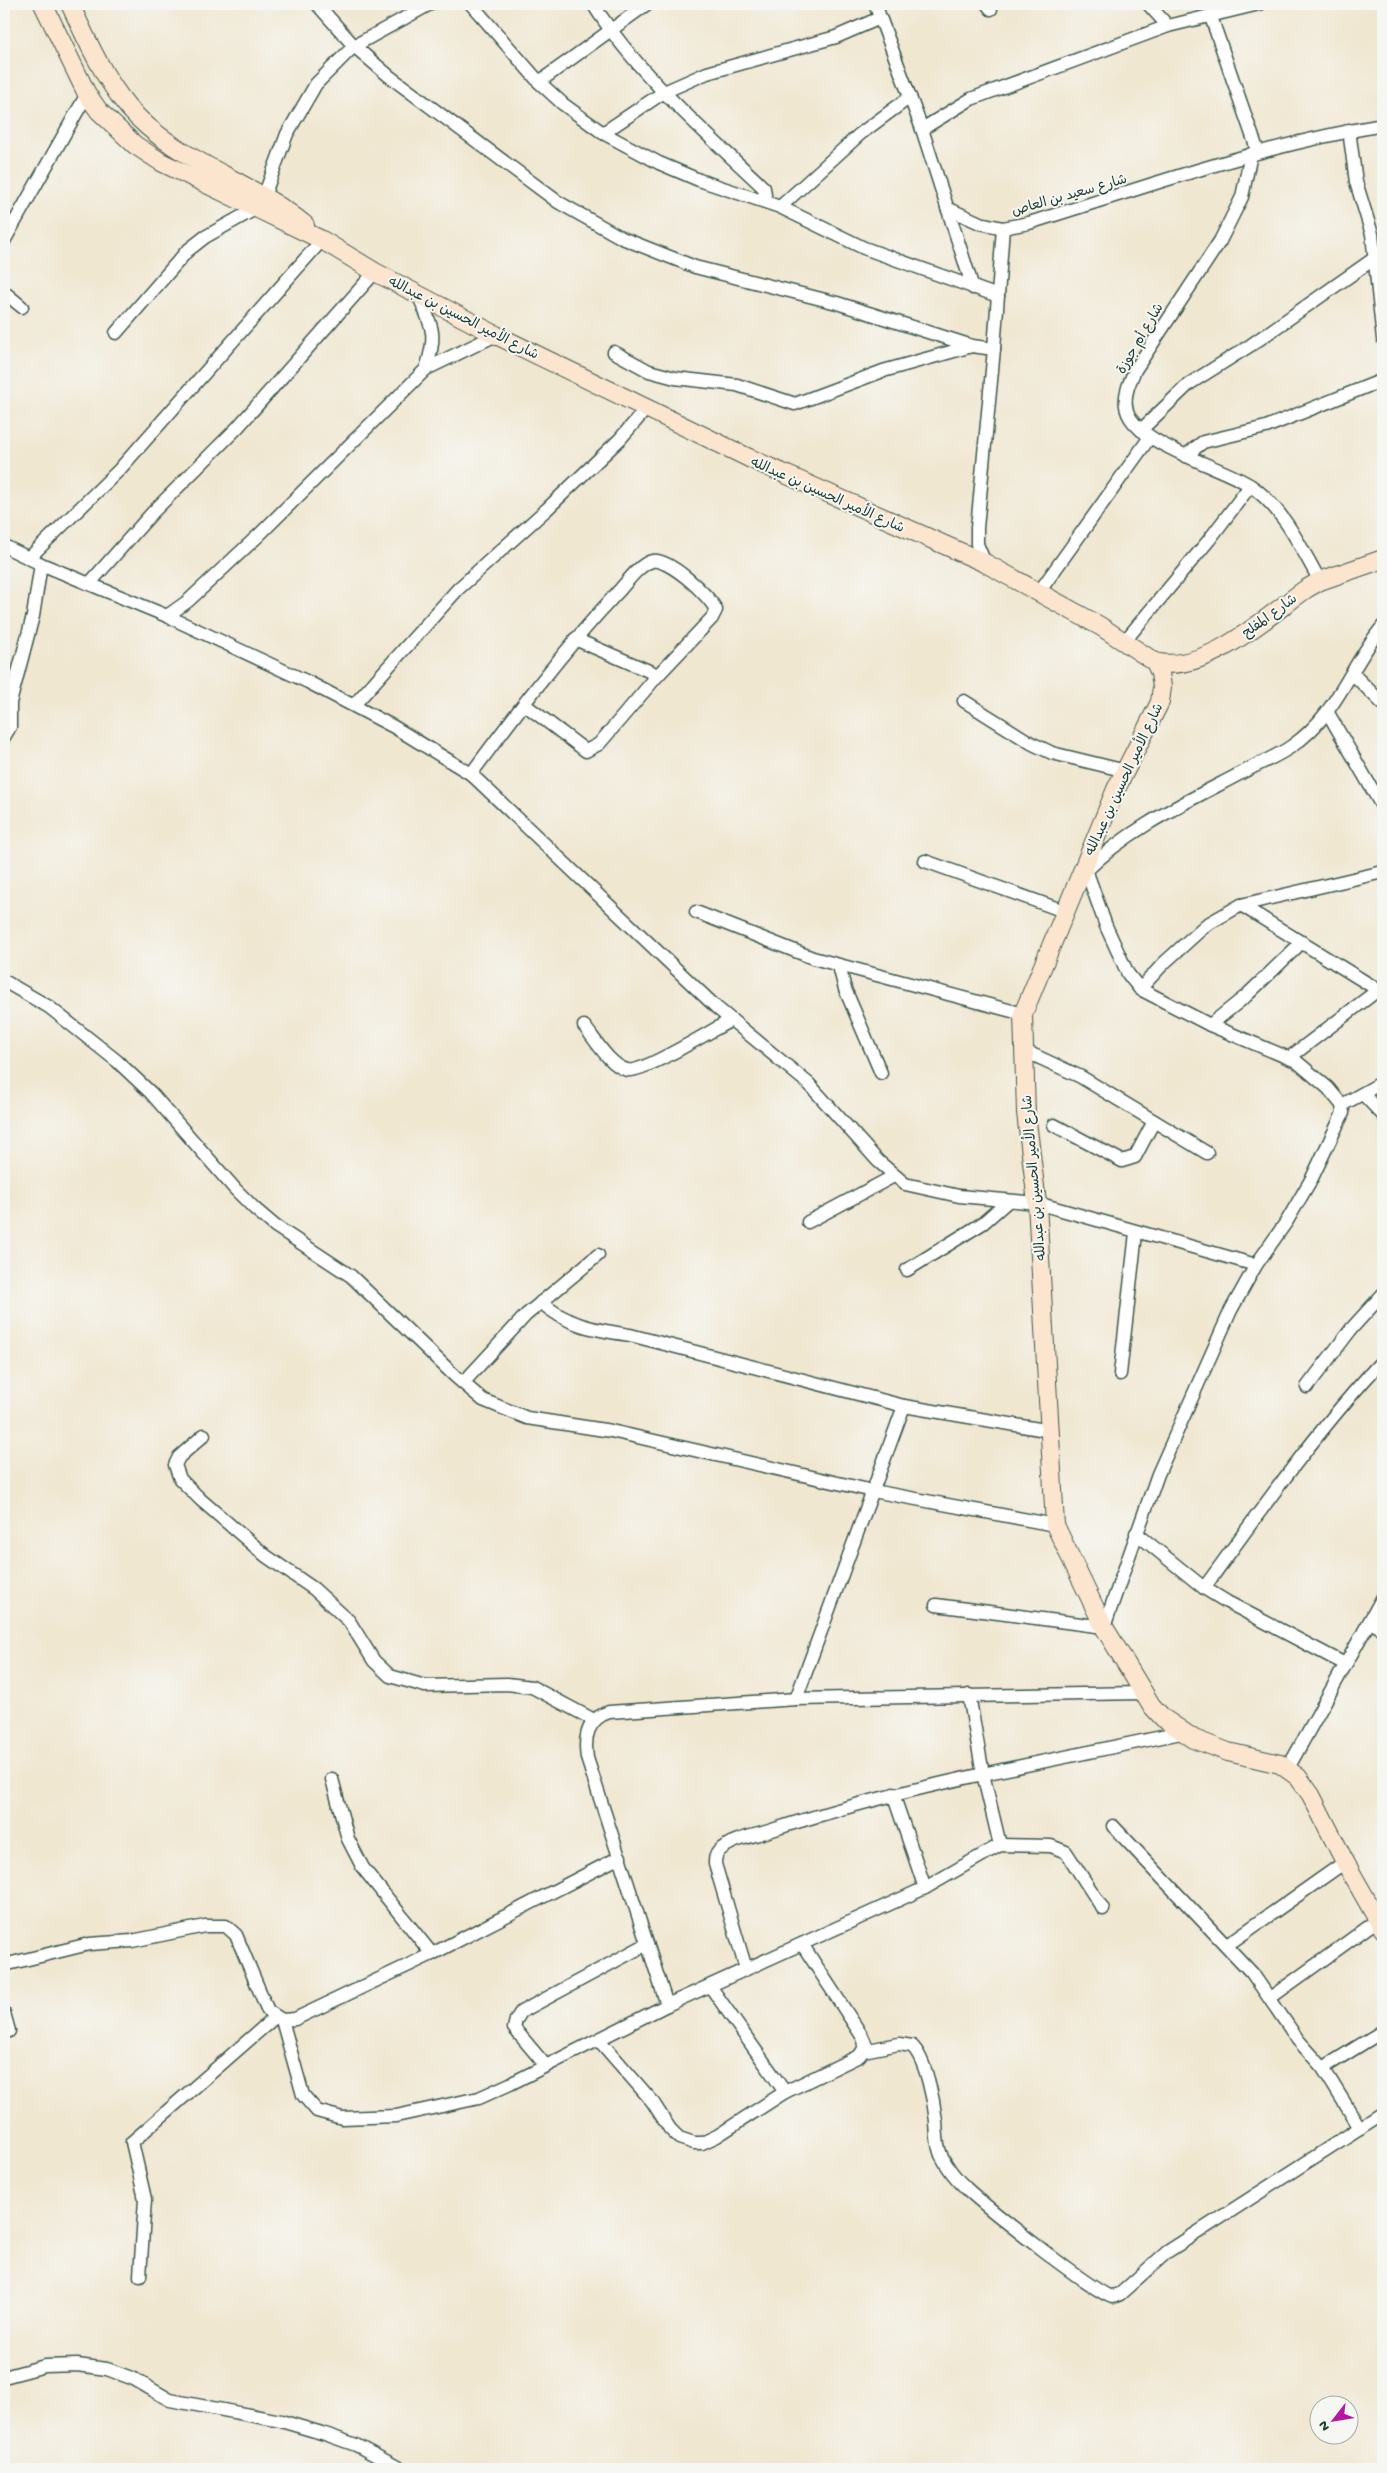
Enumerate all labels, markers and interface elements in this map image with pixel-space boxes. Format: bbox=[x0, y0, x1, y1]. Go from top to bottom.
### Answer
street label: شارع سعيد بن العاص bbox=[1010, 172, 1129, 221]
street label: شارع الأمير الحسين بن عبدالله bbox=[385, 271, 542, 365]
street label: شارع أم جوزة bbox=[1112, 300, 1168, 378]
street label: شارع الأمير الحسين بن عبدالله bbox=[747, 452, 908, 538]
street label: شارع المفلح bbox=[1240, 591, 1301, 643]
street label: شارع الأمير الحسين بن عبدالله bbox=[1080, 700, 1168, 859]
street label: شارع الأمير الحسين بن عبدالله bbox=[1017, 1094, 1051, 1262]
north arrow bbox=[1310, 2396, 1360, 2446]
text: N bbox=[1315, 2417, 1335, 2434]

